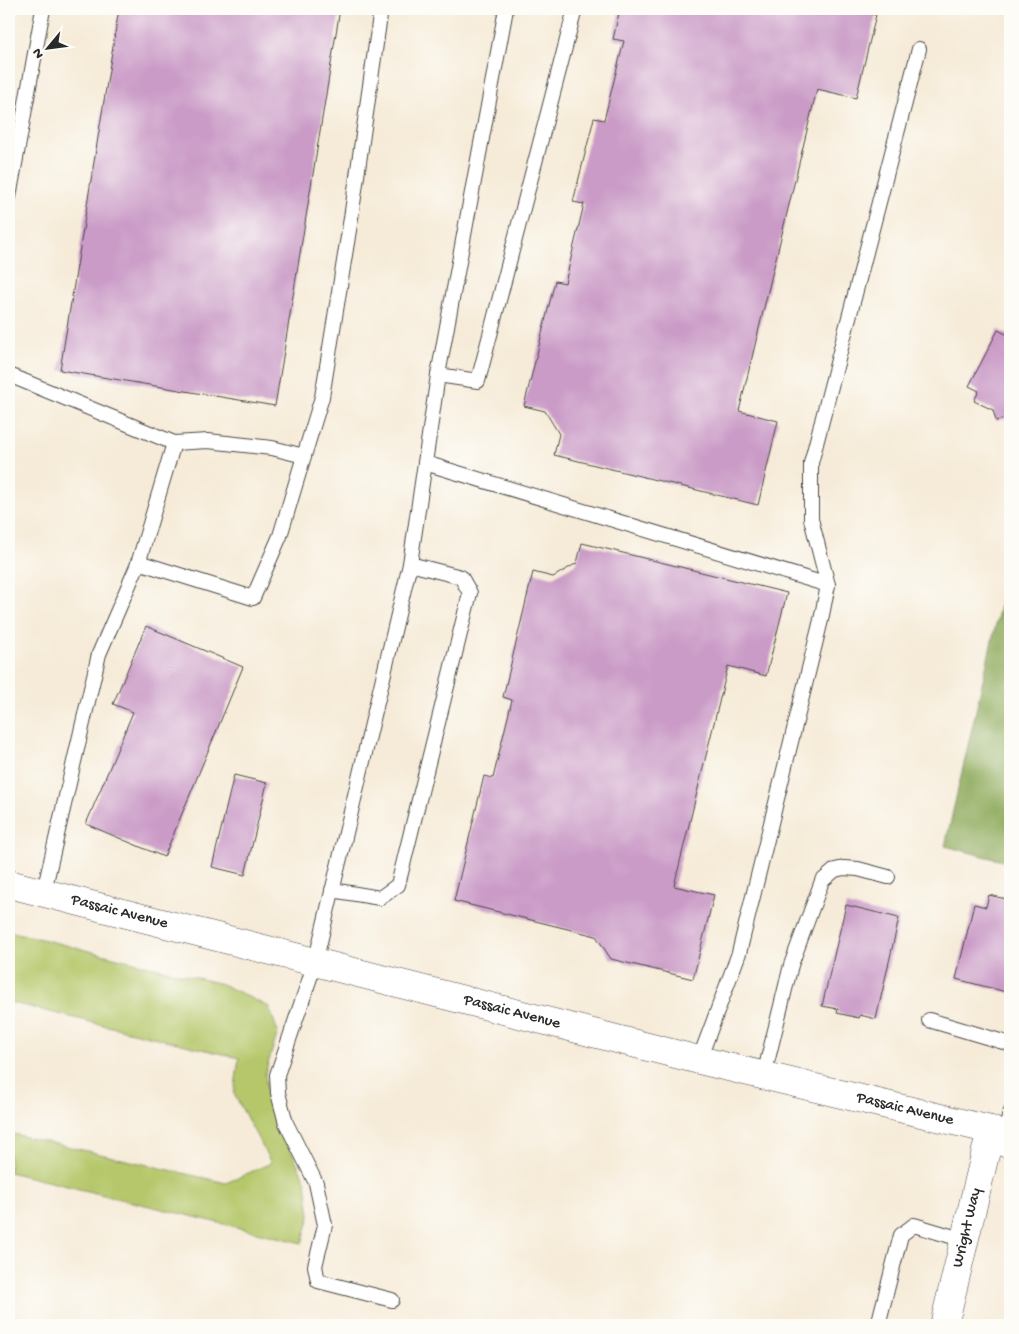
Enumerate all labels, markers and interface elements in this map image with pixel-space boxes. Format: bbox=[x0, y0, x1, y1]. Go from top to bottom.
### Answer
north arrow bbox=[22, 22, 72, 72]
text: N bbox=[29, 45, 48, 61]
street label: Passaic Avenue bbox=[68, 890, 171, 934]
street label: Passaic Avenue bbox=[460, 991, 563, 1034]
street label: Passaic Avenue bbox=[854, 1088, 956, 1130]
street label: Wright Way bbox=[949, 1186, 986, 1269]

